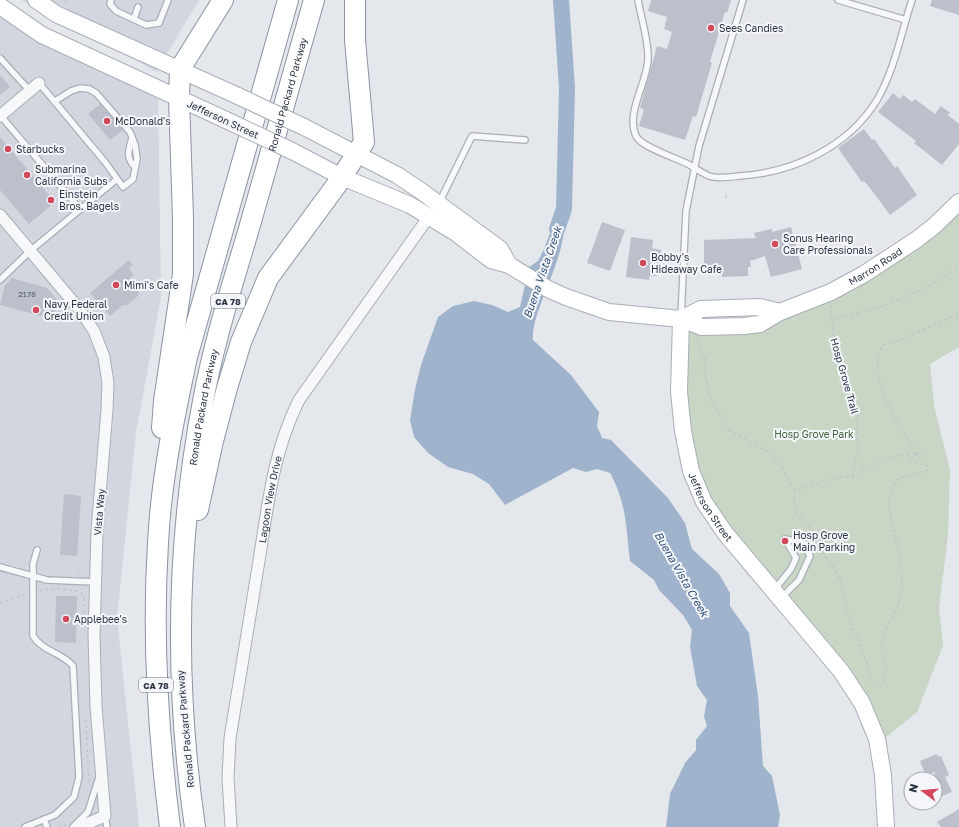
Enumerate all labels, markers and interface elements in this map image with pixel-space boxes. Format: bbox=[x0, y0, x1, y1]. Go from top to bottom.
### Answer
place label: Sees Candies bbox=[719, 22, 783, 34]
marker: Sees Candies bbox=[706, 23, 716, 33]
street label: Ronald Packard Parkway bbox=[266, 36, 309, 153]
street label: Jefferson Street bbox=[185, 97, 261, 141]
place label: McDonald's bbox=[115, 115, 171, 127]
marker: McDonald's bbox=[102, 116, 112, 126]
place label: Starbucks bbox=[16, 143, 64, 155]
marker: Starbucks bbox=[3, 144, 13, 154]
place label: Submarina California Subs bbox=[35, 163, 108, 187]
marker: Submarina California Subs bbox=[22, 170, 32, 180]
place label: Einstein Bros. Bagels bbox=[59, 188, 119, 212]
marker: Einstein Bros. Bagels bbox=[46, 195, 56, 205]
water label: Buena Vista Creek bbox=[520, 223, 564, 320]
place label: Sonus Hearing Care Professionals bbox=[783, 232, 873, 256]
marker: Sonus Hearing Care Professionals bbox=[770, 239, 780, 249]
street label: Marron Road bbox=[846, 245, 904, 287]
place label: Bobby's Hideaway Cafe bbox=[651, 251, 722, 275]
marker: Bobby's Hideaway Cafe bbox=[638, 258, 648, 268]
place label: Mimi's Cafe bbox=[124, 279, 179, 291]
marker: Mimi's Cafe bbox=[111, 280, 121, 290]
house number: 2178 bbox=[18, 289, 36, 299]
road number: CA 78 bbox=[211, 294, 245, 308]
place label: Navy Federal Credit Union bbox=[44, 298, 107, 322]
marker: Navy Federal Credit Union bbox=[31, 305, 41, 315]
street label: Hosp Grove Trail bbox=[828, 337, 862, 415]
street label: Ronald Packard Parkway bbox=[187, 347, 220, 466]
park label: Hosp Grove Park bbox=[774, 428, 854, 440]
street label: Lagoon View Drive bbox=[256, 454, 284, 544]
street label: Jefferson Street bbox=[686, 471, 735, 544]
street label: Vista Way bbox=[91, 488, 107, 536]
water label: Buena Vista Creek bbox=[652, 529, 713, 620]
place label: Hosp Grove Main Parking bbox=[793, 529, 855, 553]
marker: Hosp Grove Main Parking bbox=[780, 536, 790, 546]
place label: Applebee's bbox=[74, 613, 127, 625]
marker: Applebee's bbox=[61, 614, 71, 624]
street label: Ronald Packard Parkway bbox=[174, 669, 196, 788]
road number: CA 78 bbox=[139, 678, 173, 692]
north arrow bbox=[903, 771, 943, 811]
text: N bbox=[906, 782, 920, 794]

